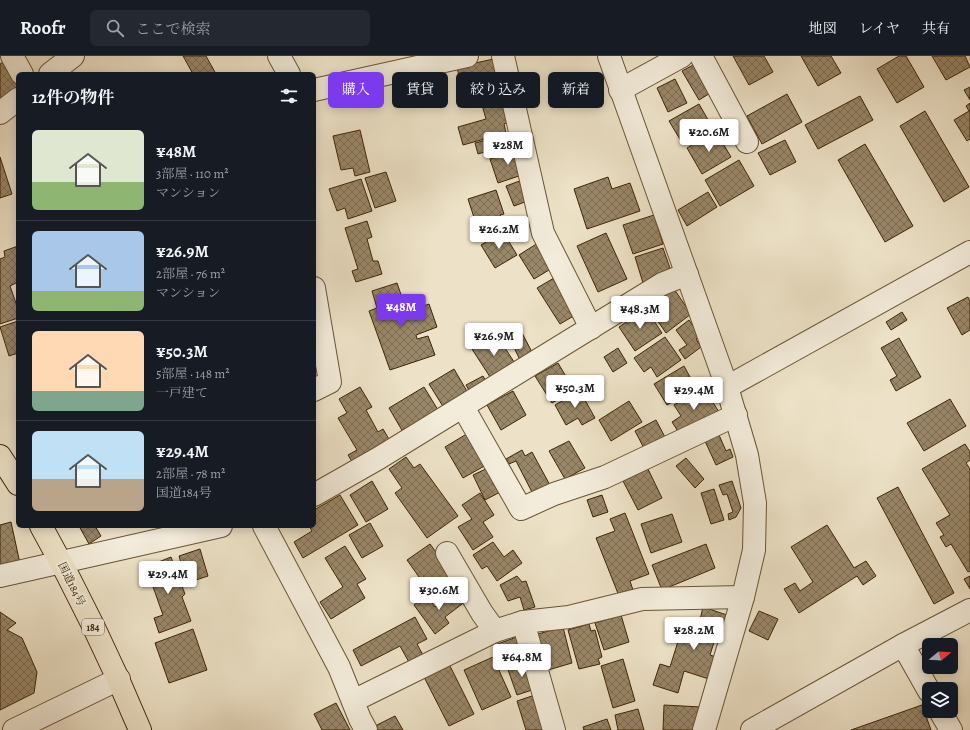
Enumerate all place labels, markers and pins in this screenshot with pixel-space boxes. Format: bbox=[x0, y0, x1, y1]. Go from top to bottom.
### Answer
pin: ¥20.6M bbox=[676, 119, 742, 153]
pin: ¥28M bbox=[484, 132, 532, 166]
pin: ¥26.2M bbox=[466, 216, 532, 250]
pin: ¥48M bbox=[377, 294, 425, 328]
pin: ¥48.3M bbox=[607, 296, 673, 330]
pin: ¥26.9M bbox=[461, 323, 527, 357]
pin: ¥50.3M bbox=[542, 375, 608, 409]
pin: ¥29.4M bbox=[661, 377, 727, 411]
pin: ¥29.4M bbox=[135, 561, 201, 595]
pin: ¥30.6M bbox=[406, 577, 472, 611]
pin: ¥28.2M bbox=[661, 617, 727, 651]
pin: ¥64.8M bbox=[489, 644, 555, 678]

